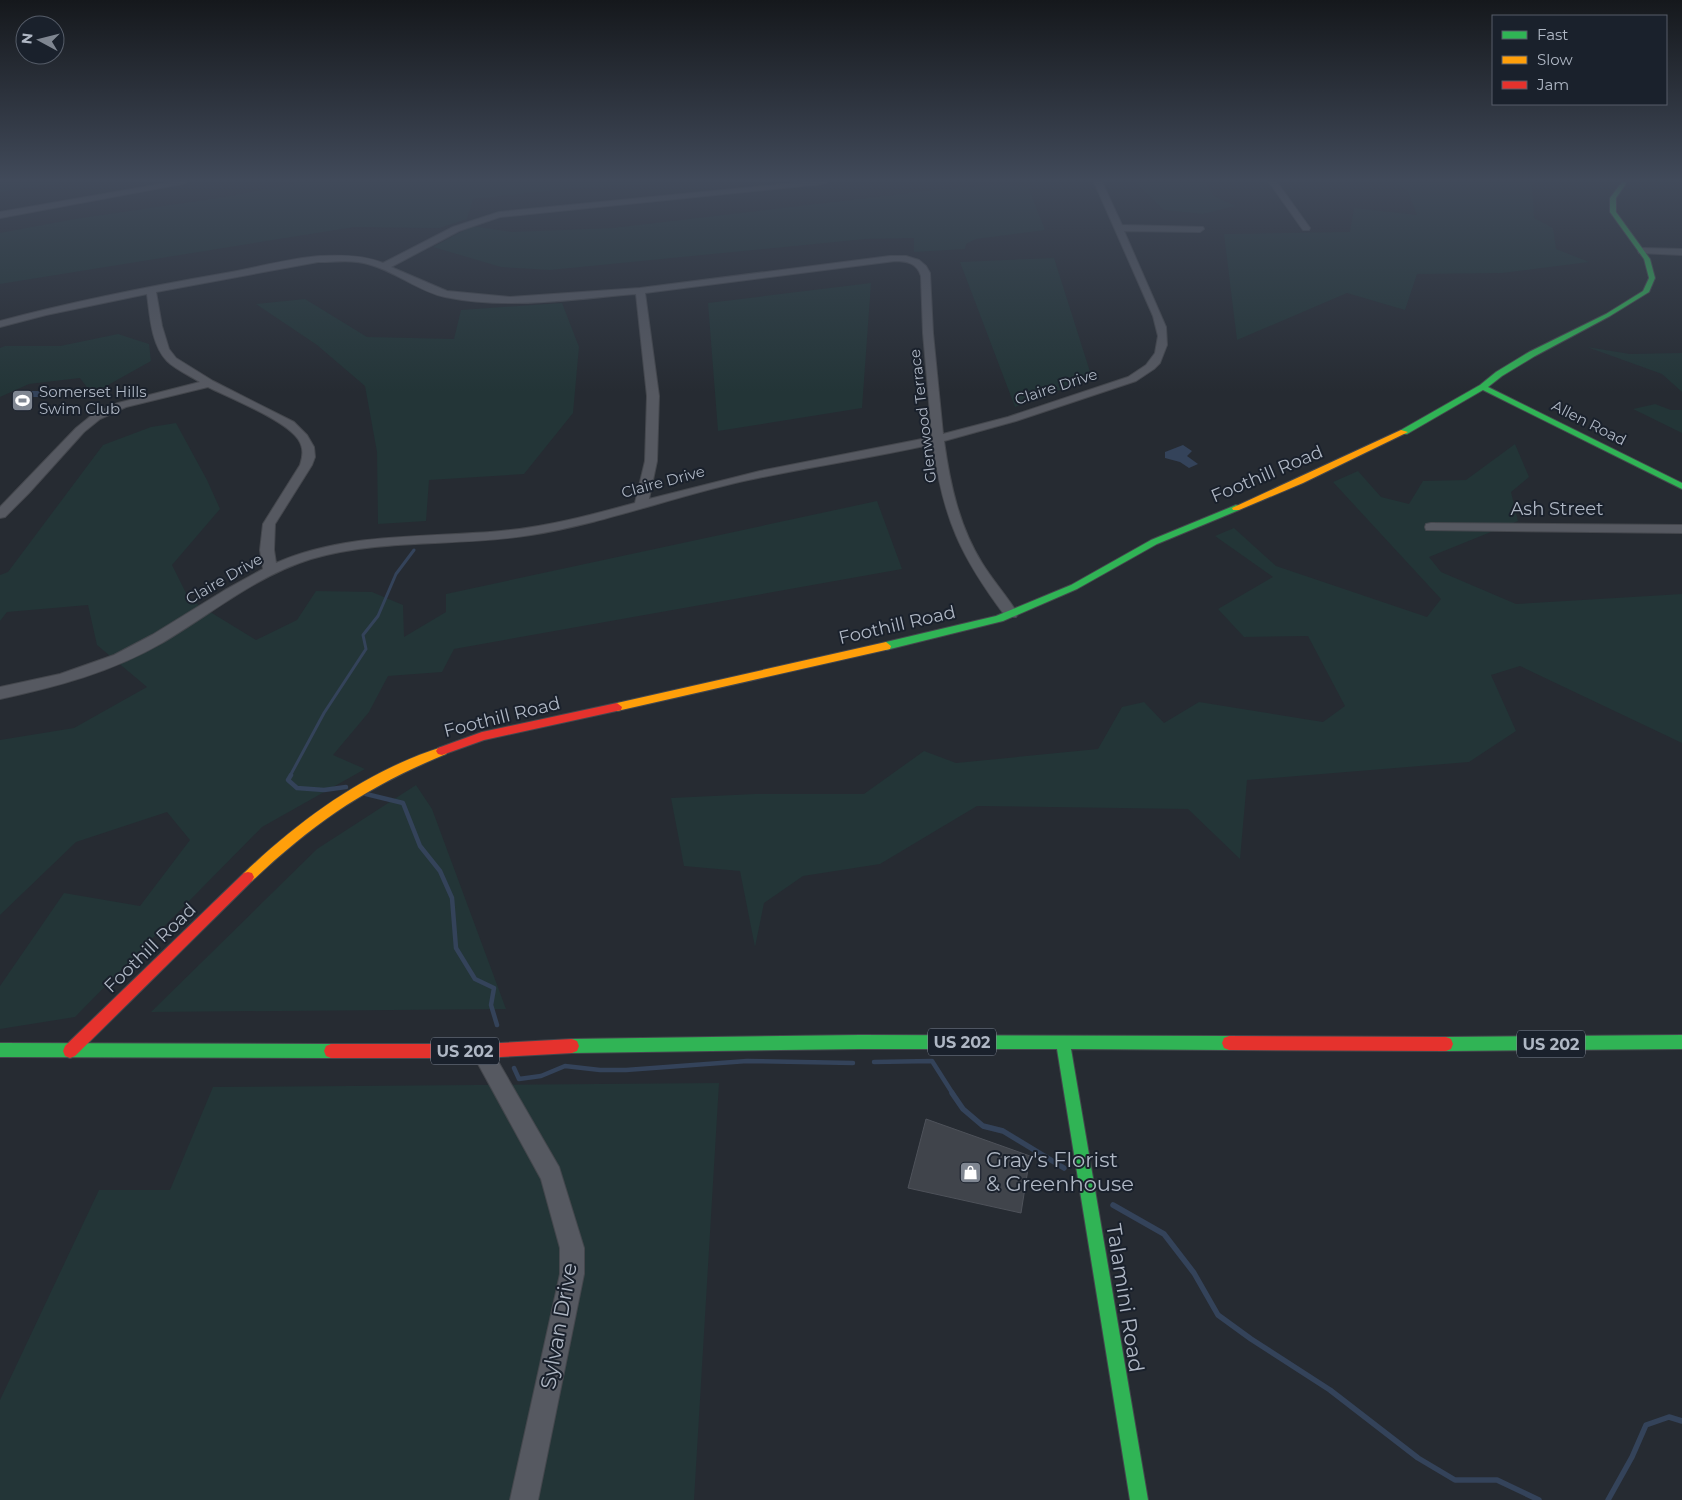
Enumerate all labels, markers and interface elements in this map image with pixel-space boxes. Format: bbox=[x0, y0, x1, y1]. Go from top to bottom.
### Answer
north arrow bbox=[15, 15, 65, 65]
legend bbox=[1492, 15, 1667, 105]
text: Fast bbox=[1537, 25, 1568, 44]
text: N bbox=[17, 32, 37, 45]
text: Slow bbox=[1537, 50, 1573, 69]
text: Jam bbox=[1536, 75, 1569, 94]
street label: Glenwood Terrace bbox=[905, 348, 940, 484]
street label: Claire Drive bbox=[1012, 364, 1100, 409]
place label: Somerset Hills Swim Club bbox=[39, 382, 147, 418]
sports icon: Somerset Hills Swim Club bbox=[11, 389, 35, 413]
street label: Allen Road bbox=[1549, 396, 1630, 449]
street label: Foothill Road bbox=[1208, 441, 1326, 507]
street label: Claire Drive bbox=[619, 461, 707, 502]
street label: Ash Street bbox=[1511, 498, 1603, 520]
street label: Claire Drive bbox=[182, 549, 266, 608]
street label: Foothill Road bbox=[836, 601, 958, 649]
street label: Foothill Road bbox=[441, 692, 563, 742]
street label: Foothill Road bbox=[99, 899, 201, 997]
road number: US 202 bbox=[928, 1028, 996, 1056]
road number: US 202 bbox=[1517, 1030, 1585, 1058]
road number: US 202 bbox=[431, 1038, 499, 1064]
place label: Gray's Florist & Greenhouse bbox=[986, 1147, 1134, 1196]
shop icon: Gray's Florist & Greenhouse bbox=[958, 1160, 982, 1184]
street label: Talamini Road bbox=[1101, 1222, 1150, 1374]
street label: Sylvan Drive bbox=[535, 1261, 582, 1391]

